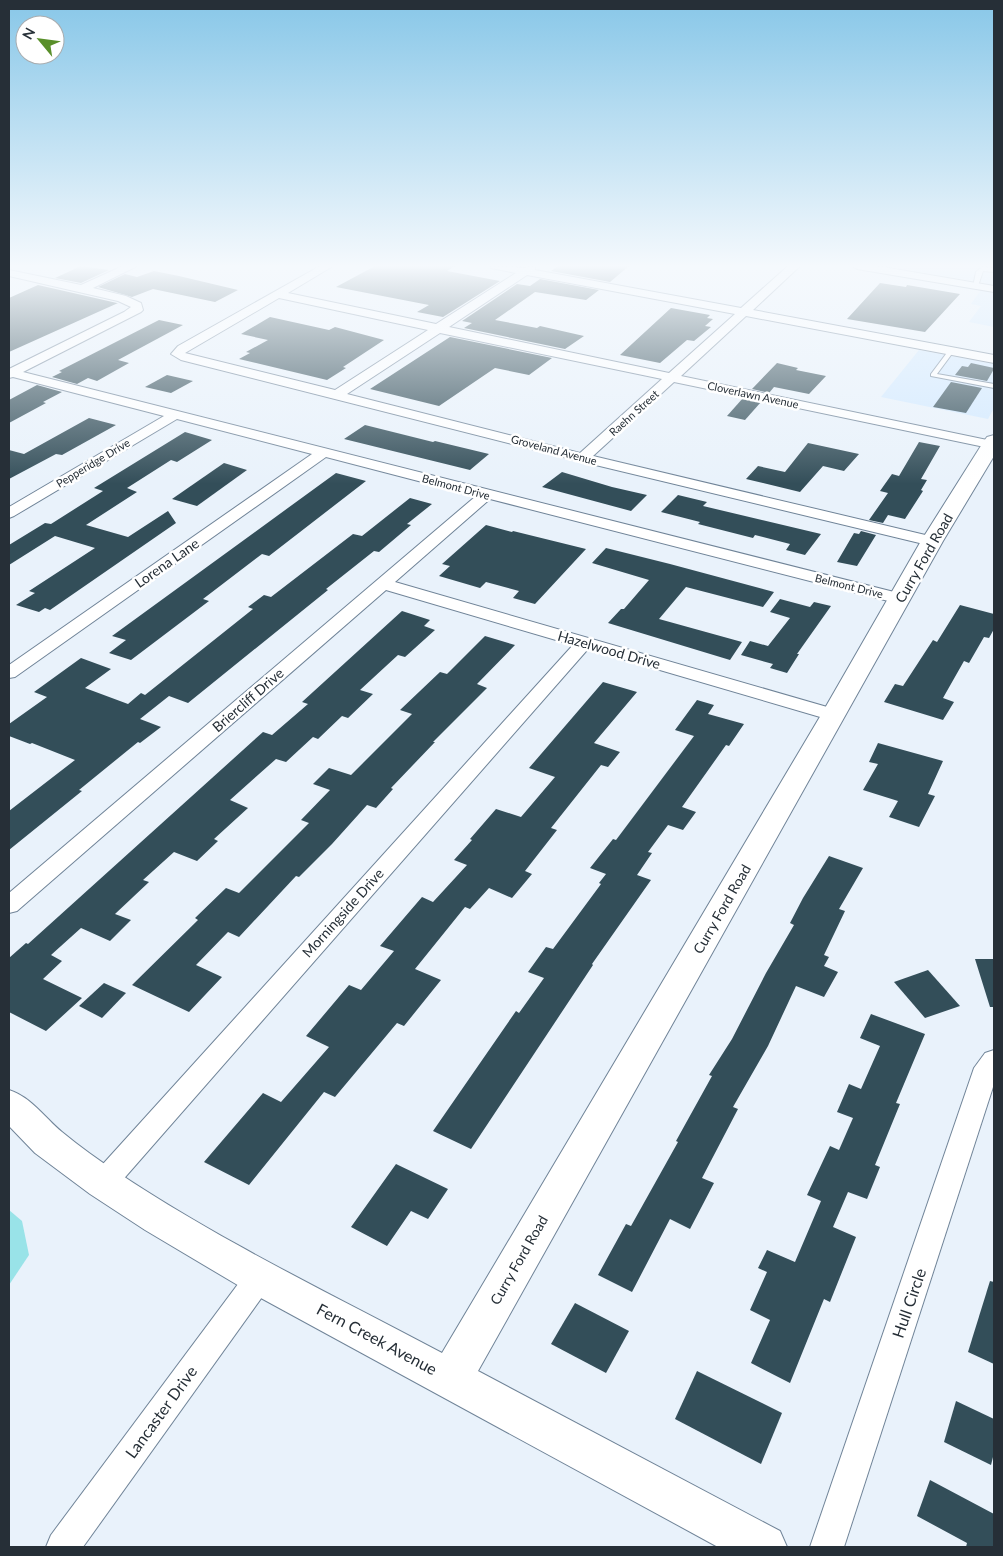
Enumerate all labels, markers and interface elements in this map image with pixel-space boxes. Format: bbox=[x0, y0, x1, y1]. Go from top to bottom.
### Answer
north arrow bbox=[15, 15, 65, 65]
text: N bbox=[18, 25, 38, 42]
street label: Cloverlawn Avenue bbox=[706, 378, 800, 411]
street label: Raehn Street bbox=[606, 387, 661, 438]
street label: Groveland Avenue bbox=[510, 432, 599, 467]
street label: Pepperidge Drive bbox=[54, 435, 132, 490]
street label: Belmont Drive bbox=[421, 471, 492, 502]
street label: Curry Ford Road bbox=[891, 510, 956, 605]
street label: Lorena Lane bbox=[131, 534, 202, 591]
street label: Belmont Drive bbox=[814, 571, 885, 600]
street label: Hazelwood Drive bbox=[556, 627, 662, 672]
street label: Briercliff Drive bbox=[209, 664, 287, 735]
street label: Curry Ford Road bbox=[689, 861, 754, 956]
street label: Morningside Drive bbox=[298, 865, 387, 961]
street label: Curry Ford Road bbox=[486, 1212, 551, 1307]
street label: Hull Circle bbox=[888, 1265, 929, 1340]
street label: Fern Creek Avenue bbox=[314, 1299, 441, 1378]
street label: Lancaster Drive bbox=[121, 1362, 200, 1462]

